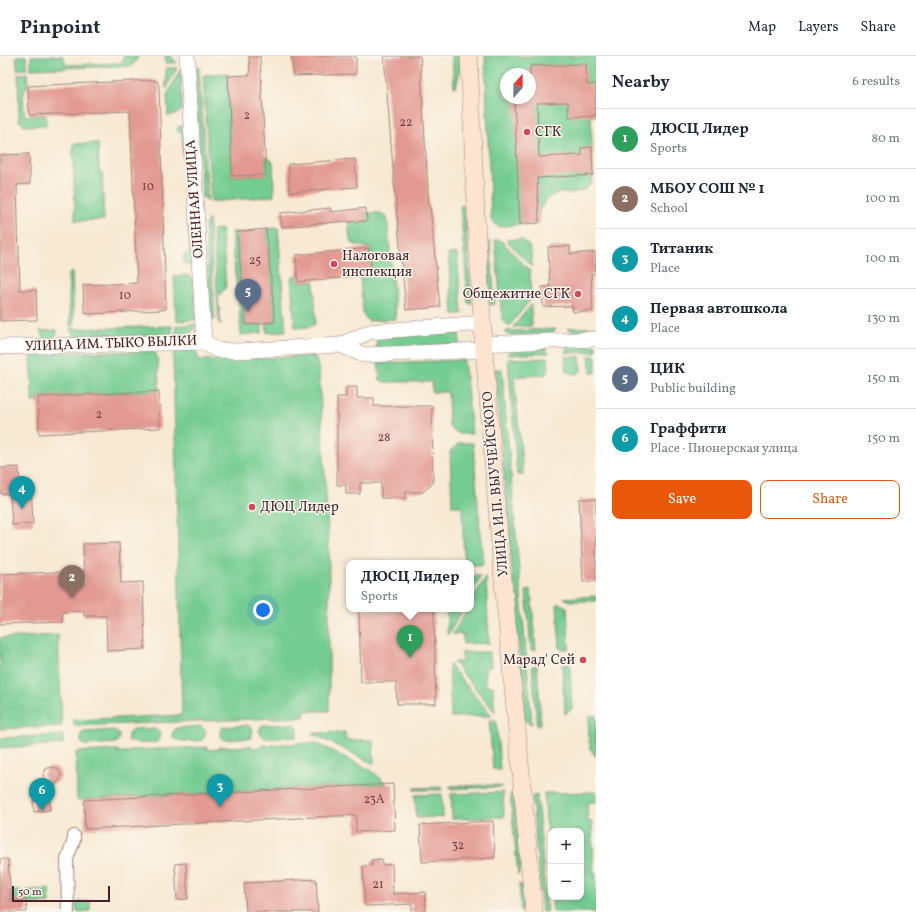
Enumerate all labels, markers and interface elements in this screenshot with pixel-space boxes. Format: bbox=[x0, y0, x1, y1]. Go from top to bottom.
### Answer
text: Pinpoint bbox=[20, 15, 100, 41]
text: Map bbox=[748, 18, 776, 37]
text: Layers bbox=[798, 18, 838, 37]
text: Share bbox=[860, 18, 896, 37]
north arrow bbox=[500, 68, 536, 104]
text: Nearby bbox=[612, 71, 670, 94]
text: 6 results bbox=[852, 73, 900, 91]
house number: 2 bbox=[244, 108, 250, 124]
house number: 22 bbox=[400, 115, 412, 131]
text: ДЮСЦ Лидер bbox=[650, 119, 749, 140]
place label: СГК bbox=[535, 123, 562, 142]
marker: СГК bbox=[522, 127, 532, 137]
text: 1 bbox=[622, 130, 628, 148]
text: 80 m bbox=[871, 130, 900, 148]
street label: ОЛЕННАЯ УЛИЦА bbox=[181, 139, 209, 259]
text: Sports bbox=[650, 140, 687, 158]
house number: 10 bbox=[142, 179, 154, 195]
text: МБОУ СОШ № 1 bbox=[650, 179, 765, 200]
text: 2 bbox=[622, 190, 628, 208]
text: 100 m bbox=[865, 190, 900, 208]
text: School bbox=[650, 200, 688, 218]
text: Титаник bbox=[650, 239, 713, 260]
place label: Налоговая инспекция bbox=[342, 247, 412, 282]
text: 3 bbox=[622, 250, 628, 268]
text: 100 m bbox=[865, 250, 900, 268]
house number: 25 bbox=[249, 253, 261, 269]
marker: Налоговая инспекция bbox=[329, 259, 339, 269]
text: Place bbox=[650, 260, 680, 278]
pin: 5 bbox=[235, 279, 261, 312]
place label: Общежитие СГК bbox=[463, 285, 570, 304]
house number: 10 bbox=[119, 288, 131, 304]
marker: Общежитие СГК bbox=[573, 289, 583, 299]
text: Первая автошкола bbox=[650, 299, 788, 320]
text: 4 bbox=[621, 310, 629, 328]
text: 130 m bbox=[867, 310, 900, 328]
text: Place bbox=[650, 320, 680, 338]
street label: УЛИЦА ИМ. ТЫКО ВЫЛКИ bbox=[24, 331, 198, 357]
text: ЦИК bbox=[650, 359, 685, 380]
text: 5 bbox=[622, 370, 628, 388]
text: 150 m bbox=[867, 370, 900, 388]
text: Public building bbox=[650, 380, 736, 398]
street label: УЛИЦА И.П. ВЫУЧЕЙСКОГО bbox=[477, 390, 514, 578]
house number: 2 bbox=[96, 407, 102, 423]
text: Граффити bbox=[650, 419, 726, 440]
house number: 28 bbox=[378, 430, 390, 446]
text: 6 bbox=[621, 430, 629, 448]
text: 150 m bbox=[867, 430, 900, 448]
text: Place · Пионерская улица bbox=[650, 440, 798, 458]
pin: 4 bbox=[9, 476, 35, 509]
button: Save bbox=[612, 480, 752, 519]
button: Share bbox=[760, 480, 900, 519]
place label: ДЮЦ Лидер bbox=[260, 498, 339, 517]
marker: ДЮЦ Лидер bbox=[247, 502, 257, 512]
popup bbox=[346, 560, 474, 612]
pin: 2 bbox=[59, 565, 85, 598]
text: ДЮСЦ Лидер bbox=[361, 567, 459, 588]
text: Sports bbox=[361, 588, 398, 606]
your location bbox=[253, 600, 273, 620]
pin: 1 bbox=[397, 625, 423, 658]
place label: Марад' Сей bbox=[503, 651, 575, 670]
marker: Марад' Сей bbox=[578, 655, 588, 665]
pin: 3 bbox=[207, 774, 233, 807]
pin: 6 bbox=[29, 778, 55, 811]
house number: 23А bbox=[364, 792, 385, 808]
map controls bbox=[548, 828, 584, 900]
button: + bbox=[548, 828, 584, 864]
house number: 32 bbox=[452, 838, 464, 854]
button: − bbox=[548, 864, 584, 900]
house number: 21 bbox=[372, 877, 384, 893]
scale bar bbox=[12, 884, 110, 903]
text: 50 m bbox=[18, 885, 42, 900]

